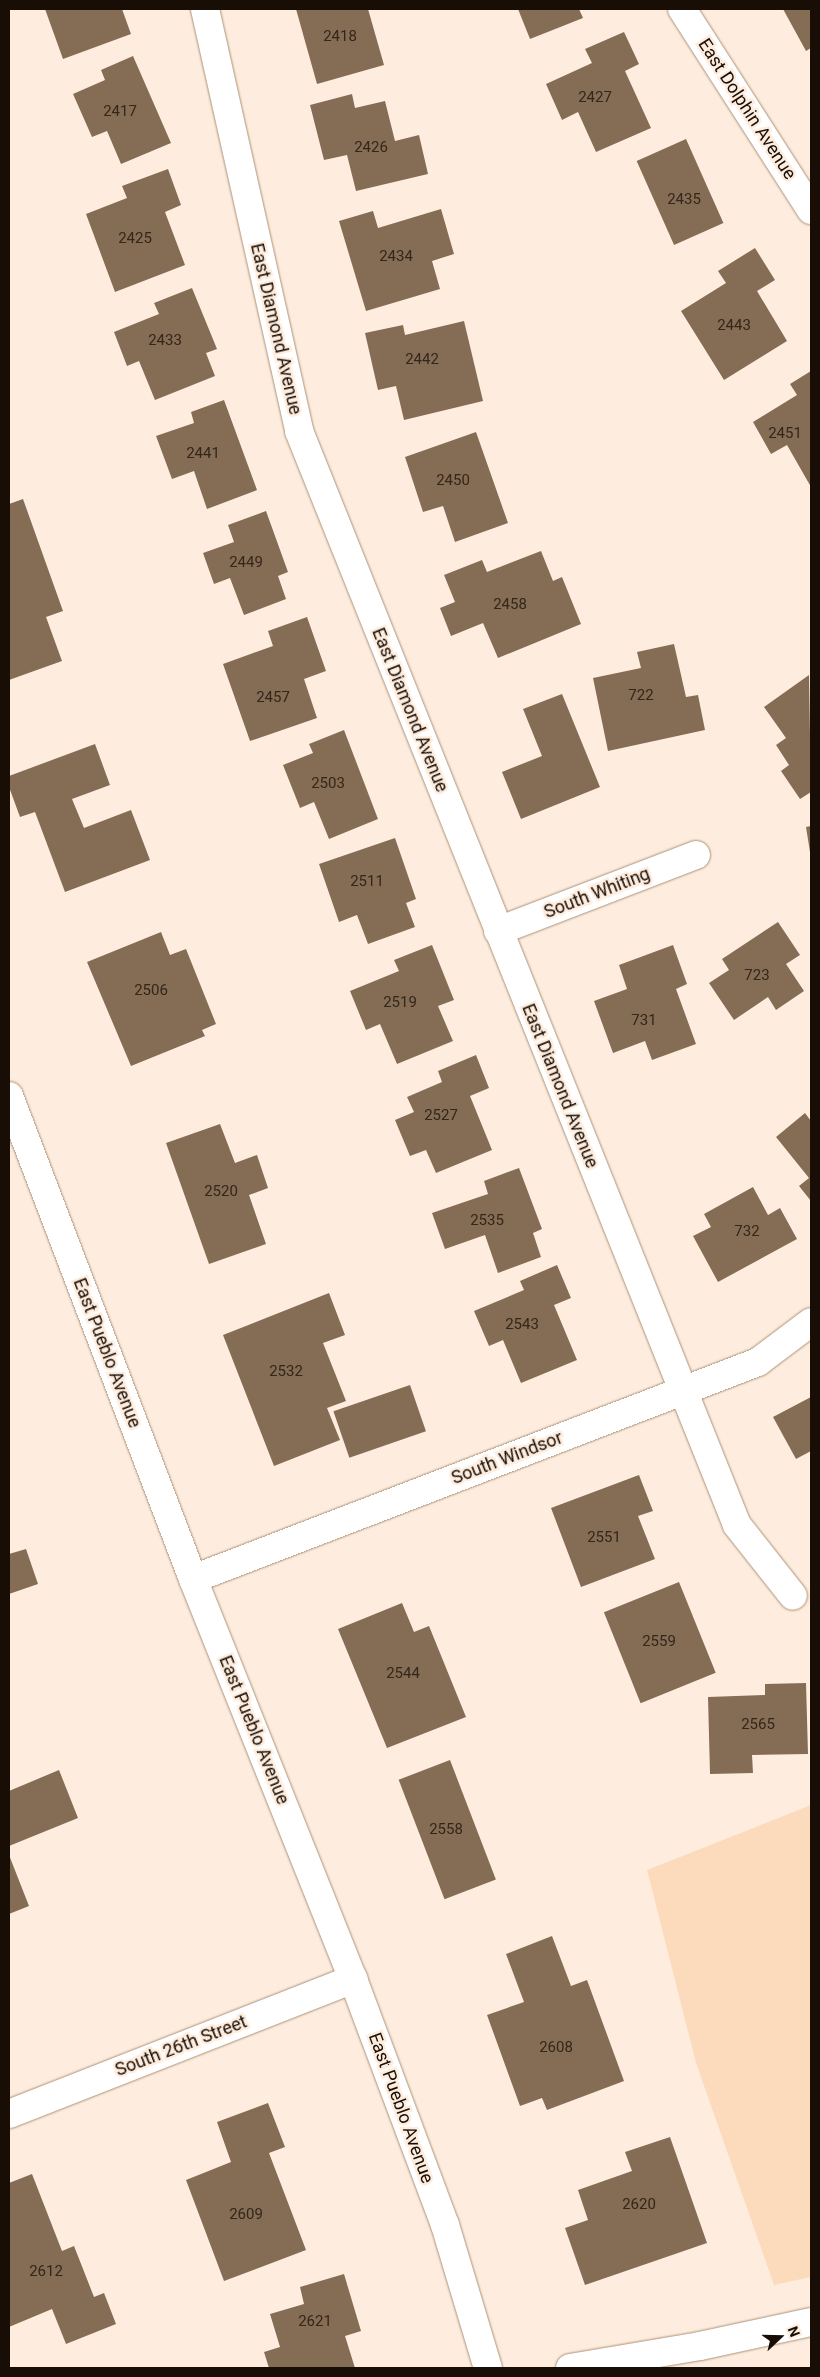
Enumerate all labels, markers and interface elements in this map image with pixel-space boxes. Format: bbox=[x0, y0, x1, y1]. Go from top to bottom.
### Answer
house number: 2418 bbox=[323, 28, 357, 46]
street label: East Dolphin Avenue bbox=[693, 34, 801, 184]
house number: 2427 bbox=[578, 89, 612, 107]
house number: 2417 bbox=[103, 103, 137, 121]
house number: 2426 bbox=[354, 139, 388, 157]
house number: 2435 bbox=[667, 191, 701, 209]
house number: 2425 bbox=[118, 230, 152, 248]
street label: East Diamond Avenue bbox=[246, 241, 306, 417]
house number: 2434 bbox=[379, 248, 413, 266]
house number: 2443 bbox=[717, 317, 751, 335]
house number: 2433 bbox=[148, 332, 182, 350]
house number: 2442 bbox=[405, 351, 439, 369]
house number: 2451 bbox=[768, 425, 802, 443]
house number: 2441 bbox=[186, 445, 220, 463]
house number: 2450 bbox=[436, 472, 470, 490]
house number: 2449 bbox=[229, 554, 263, 572]
house number: 2458 bbox=[493, 596, 527, 614]
street label: East Diamond Avenue bbox=[367, 625, 453, 795]
house number: 722 bbox=[628, 687, 654, 705]
house number: 2457 bbox=[256, 689, 290, 707]
house number: 2503 bbox=[311, 775, 345, 793]
street label: South Whiting bbox=[541, 863, 653, 923]
house number: 2511 bbox=[350, 873, 384, 891]
house number: 723 bbox=[744, 967, 770, 985]
house number: 2506 bbox=[134, 982, 168, 1000]
house number: 2519 bbox=[383, 994, 417, 1012]
street label: East Diamond Avenue bbox=[517, 1001, 603, 1171]
house number: 731 bbox=[631, 1012, 657, 1030]
house number: 2527 bbox=[424, 1107, 458, 1125]
house number: 2520 bbox=[204, 1183, 238, 1201]
house number: 2535 bbox=[470, 1212, 504, 1230]
house number: 732 bbox=[734, 1223, 760, 1241]
street label: East Pueblo Avenue bbox=[69, 1275, 145, 1431]
house number: 2543 bbox=[505, 1316, 539, 1334]
house number: 2532 bbox=[269, 1363, 303, 1381]
street label: South Windsor bbox=[448, 1427, 566, 1489]
house number: 2551 bbox=[587, 1529, 621, 1547]
house number: 2559 bbox=[642, 1633, 676, 1651]
street label: East Pueblo Avenue bbox=[214, 1652, 294, 1808]
house number: 2544 bbox=[386, 1665, 420, 1683]
house number: 2565 bbox=[741, 1716, 775, 1734]
house number: 2558 bbox=[429, 1821, 463, 1839]
street label: South 26th Street bbox=[112, 2011, 250, 2081]
street label: East Pueblo Avenue bbox=[364, 2030, 438, 2186]
house number: 2608 bbox=[539, 2039, 573, 2057]
house number: 2620 bbox=[622, 2196, 656, 2214]
house number: 2609 bbox=[229, 2206, 263, 2224]
house number: 2612 bbox=[29, 2263, 63, 2281]
north arrow bbox=[755, 2312, 805, 2362]
house number: 2621 bbox=[298, 2313, 332, 2331]
text: N bbox=[785, 2324, 803, 2339]

